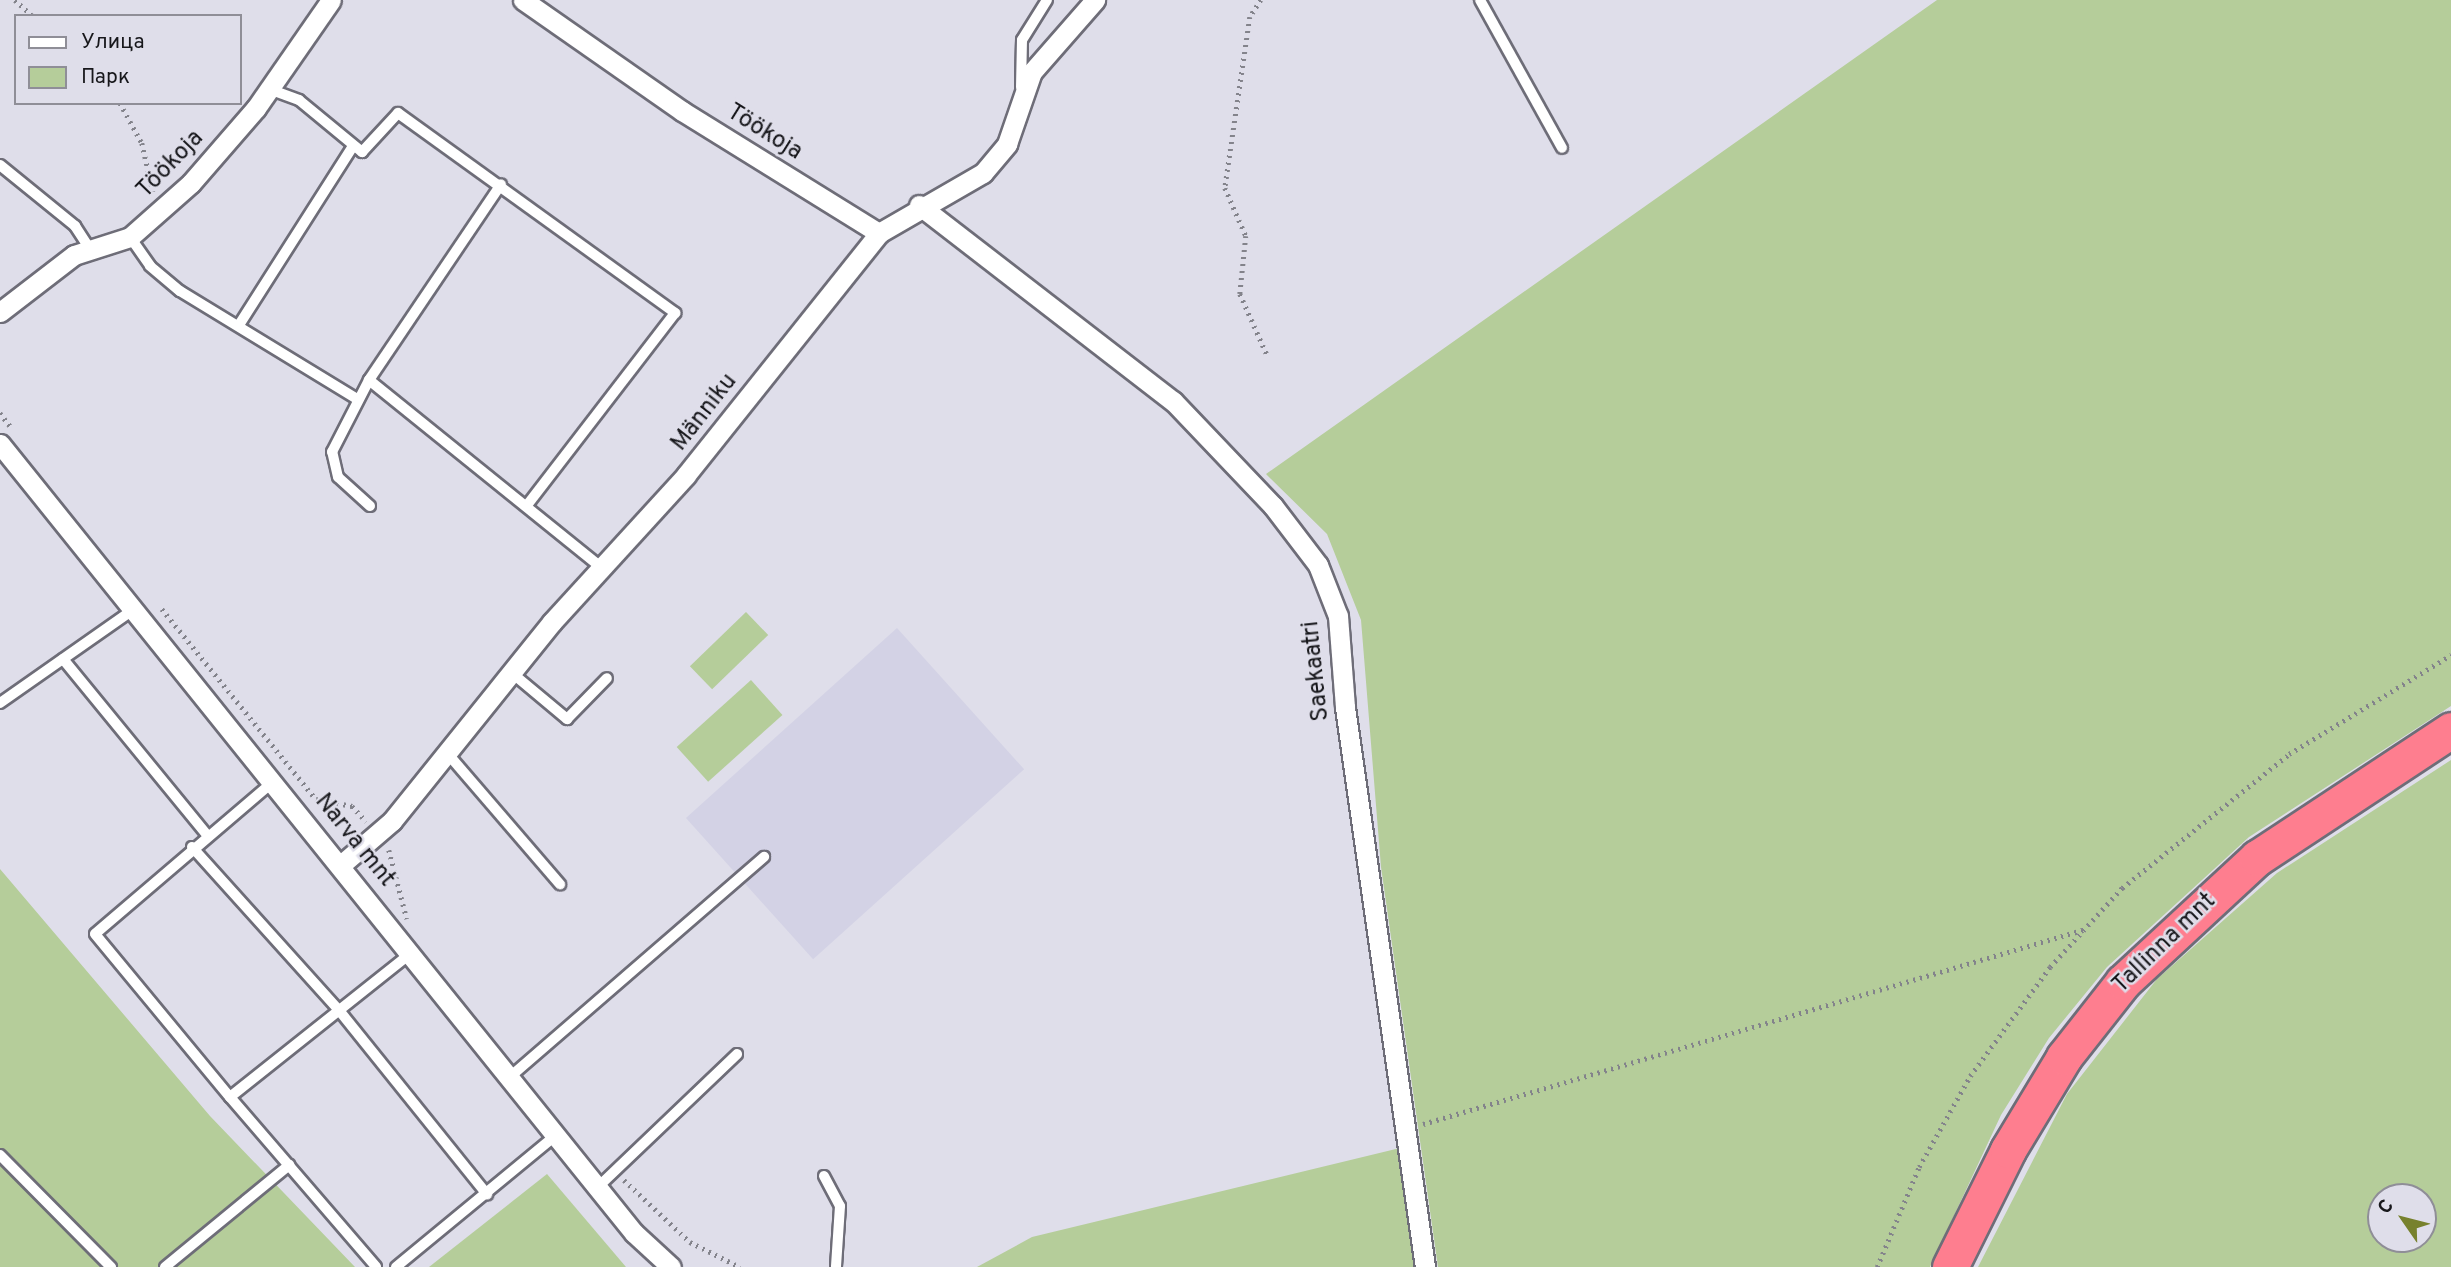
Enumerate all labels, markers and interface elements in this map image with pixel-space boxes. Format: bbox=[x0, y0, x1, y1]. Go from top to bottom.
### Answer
legend bbox=[14, 14, 242, 105]
text: Улица bbox=[81, 29, 145, 56]
text: Парк bbox=[81, 64, 130, 91]
street label: Töökoja bbox=[721, 99, 807, 167]
street label: Töökoja bbox=[132, 125, 210, 205]
street label: Männiku bbox=[666, 368, 744, 458]
street label: Saekaatri bbox=[1297, 619, 1337, 723]
street label: Narva mnt bbox=[308, 789, 400, 893]
street label: Tallinna mnt bbox=[2107, 888, 2223, 1000]
north arrow bbox=[2367, 1183, 2437, 1253]
text: С bbox=[2373, 1195, 2400, 1219]

